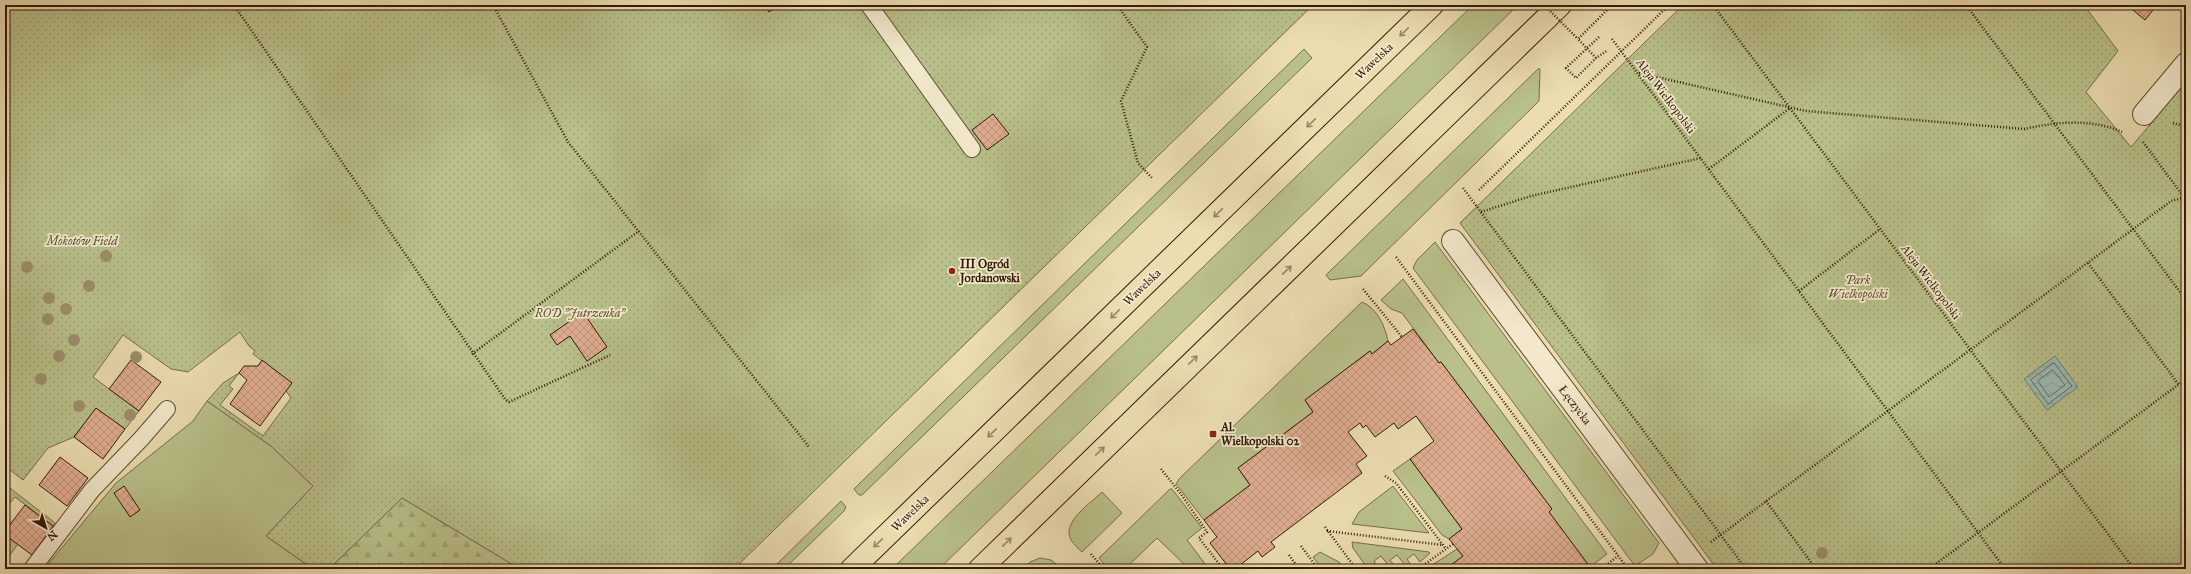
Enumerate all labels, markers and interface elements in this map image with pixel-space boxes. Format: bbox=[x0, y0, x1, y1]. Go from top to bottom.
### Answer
one-way arrow bbox=[1399, 27, 1409, 37]
street label: Wawelska bbox=[1352, 39, 1396, 82]
street label: Aleja Wielkopolski bbox=[1633, 55, 1699, 137]
one-way arrow bbox=[1306, 118, 1316, 128]
one-way arrow bbox=[1213, 209, 1223, 218]
park label: Mokotów Field bbox=[46, 234, 118, 248]
street label: Aleja Wielkopolski bbox=[1898, 241, 1964, 323]
place label: III Ogród Jordanowski bbox=[958, 257, 1021, 286]
street label: Wawelska bbox=[1120, 265, 1164, 308]
one-way arrow bbox=[1282, 265, 1292, 274]
marker: III Ogród Jordanowski bbox=[947, 266, 957, 276]
park label: Park Wielkopolski bbox=[1828, 273, 1888, 302]
park label: ROD "Jutrzenka" bbox=[534, 306, 626, 320]
one-way arrow bbox=[1110, 309, 1120, 319]
one-way arrow bbox=[1188, 355, 1198, 365]
street label: Łęczycka bbox=[1556, 383, 1595, 428]
place label: Al. Wielkopolski 02 bbox=[1220, 420, 1301, 449]
one-way arrow bbox=[987, 428, 997, 438]
marker: Al. Wielkopolski 02 bbox=[1208, 429, 1218, 439]
one-way arrow bbox=[1095, 446, 1105, 456]
street label: Wawelska bbox=[888, 491, 932, 534]
north arrow bbox=[26, 508, 66, 548]
text: N bbox=[44, 527, 60, 544]
one-way arrow bbox=[1002, 537, 1012, 547]
one-way arrow bbox=[873, 538, 883, 548]

